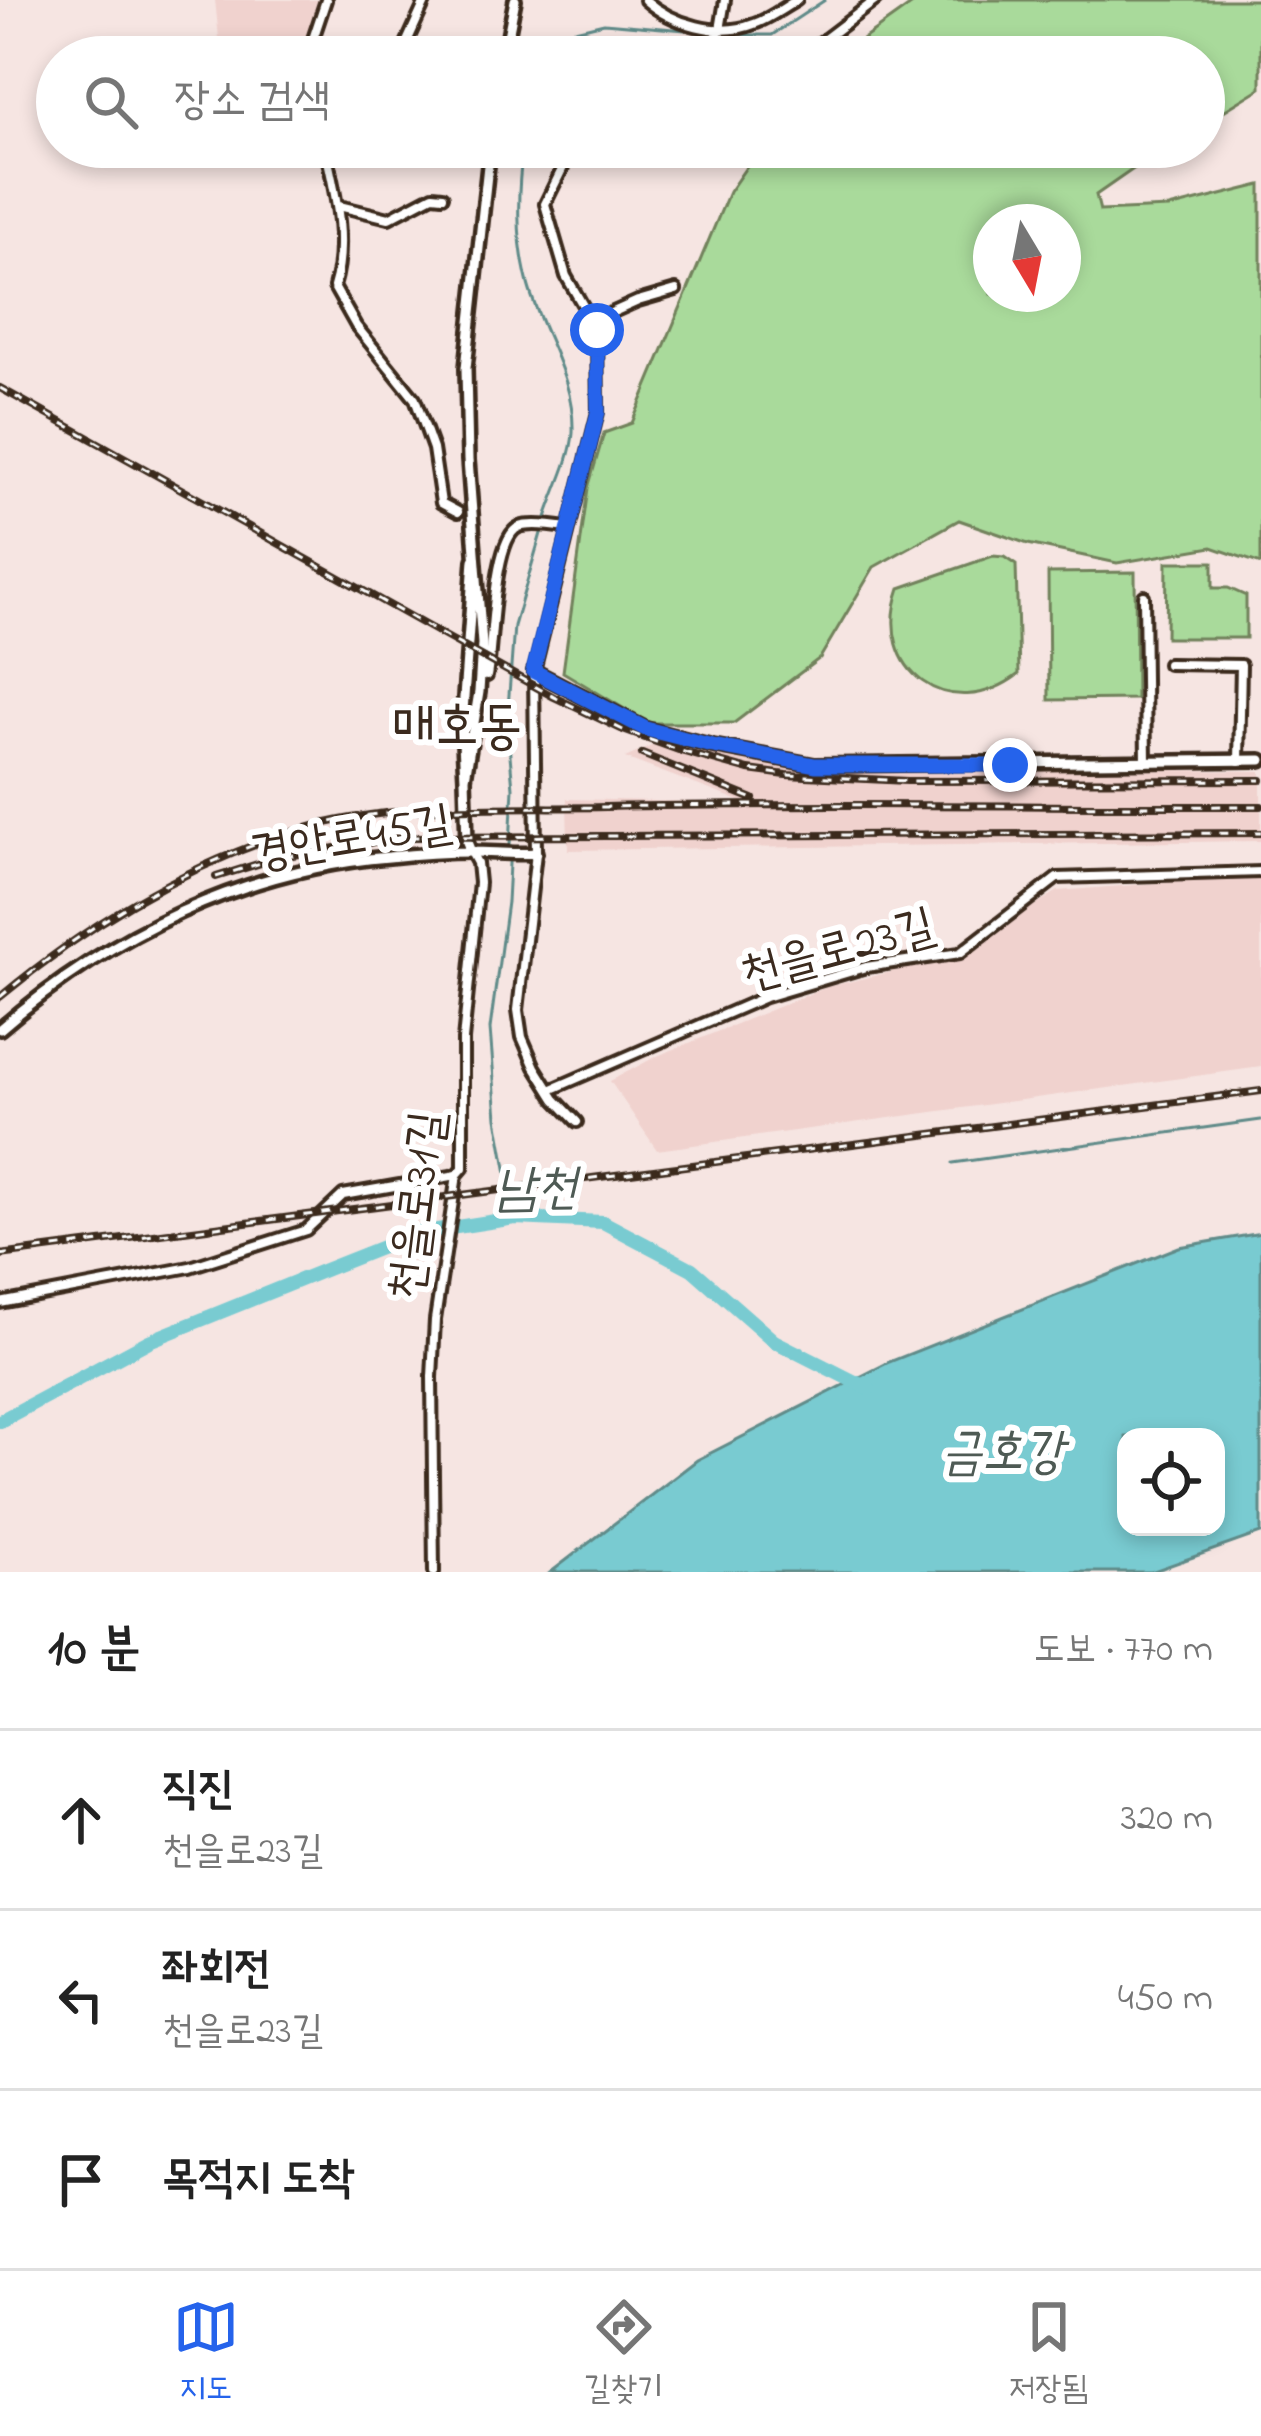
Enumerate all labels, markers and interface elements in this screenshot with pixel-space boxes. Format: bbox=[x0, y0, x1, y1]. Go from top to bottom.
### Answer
search box bbox=[36, 36, 1225, 168]
icon: search bbox=[78, 69, 144, 135]
text: 장소 검색 bbox=[174, 69, 330, 135]
north arrow bbox=[973, 204, 1081, 312]
route start bbox=[570, 303, 624, 357]
district label: 매호동 bbox=[392, 690, 522, 768]
route end bbox=[983, 738, 1037, 792]
street label: 경안로45길 bbox=[247, 790, 457, 890]
street label: 천을로23길 bbox=[734, 892, 943, 1011]
street label: 천을로31길 bbox=[373, 1107, 465, 1304]
water label: 남천 bbox=[494, 1152, 583, 1229]
water label: 금호강 bbox=[941, 1417, 1071, 1492]
map controls bbox=[1117, 1428, 1225, 1536]
button: locate bbox=[1117, 1428, 1225, 1536]
text: 10 분 bbox=[48, 1613, 140, 1688]
text: 도보 · 770 m bbox=[1033, 1622, 1213, 1679]
text: 직진 bbox=[162, 1758, 234, 1824]
icon: ahead bbox=[48, 1787, 114, 1853]
text: 320 m bbox=[1121, 1791, 1213, 1848]
text: 천을로23길 bbox=[162, 1824, 323, 1881]
text: 좌회전 bbox=[162, 1938, 271, 2004]
icon: left bbox=[48, 1967, 114, 2033]
text: 450 m bbox=[1118, 1971, 1213, 2028]
text: 천을로23길 bbox=[162, 2004, 323, 2061]
icon: arrive bbox=[48, 2147, 114, 2213]
text: 목적지 도착 bbox=[162, 2147, 354, 2213]
tab: 지도 bbox=[173, 2294, 239, 2414]
tab: 길찾기 bbox=[584, 2294, 664, 2414]
tab: 저장됨 bbox=[1009, 2294, 1088, 2414]

